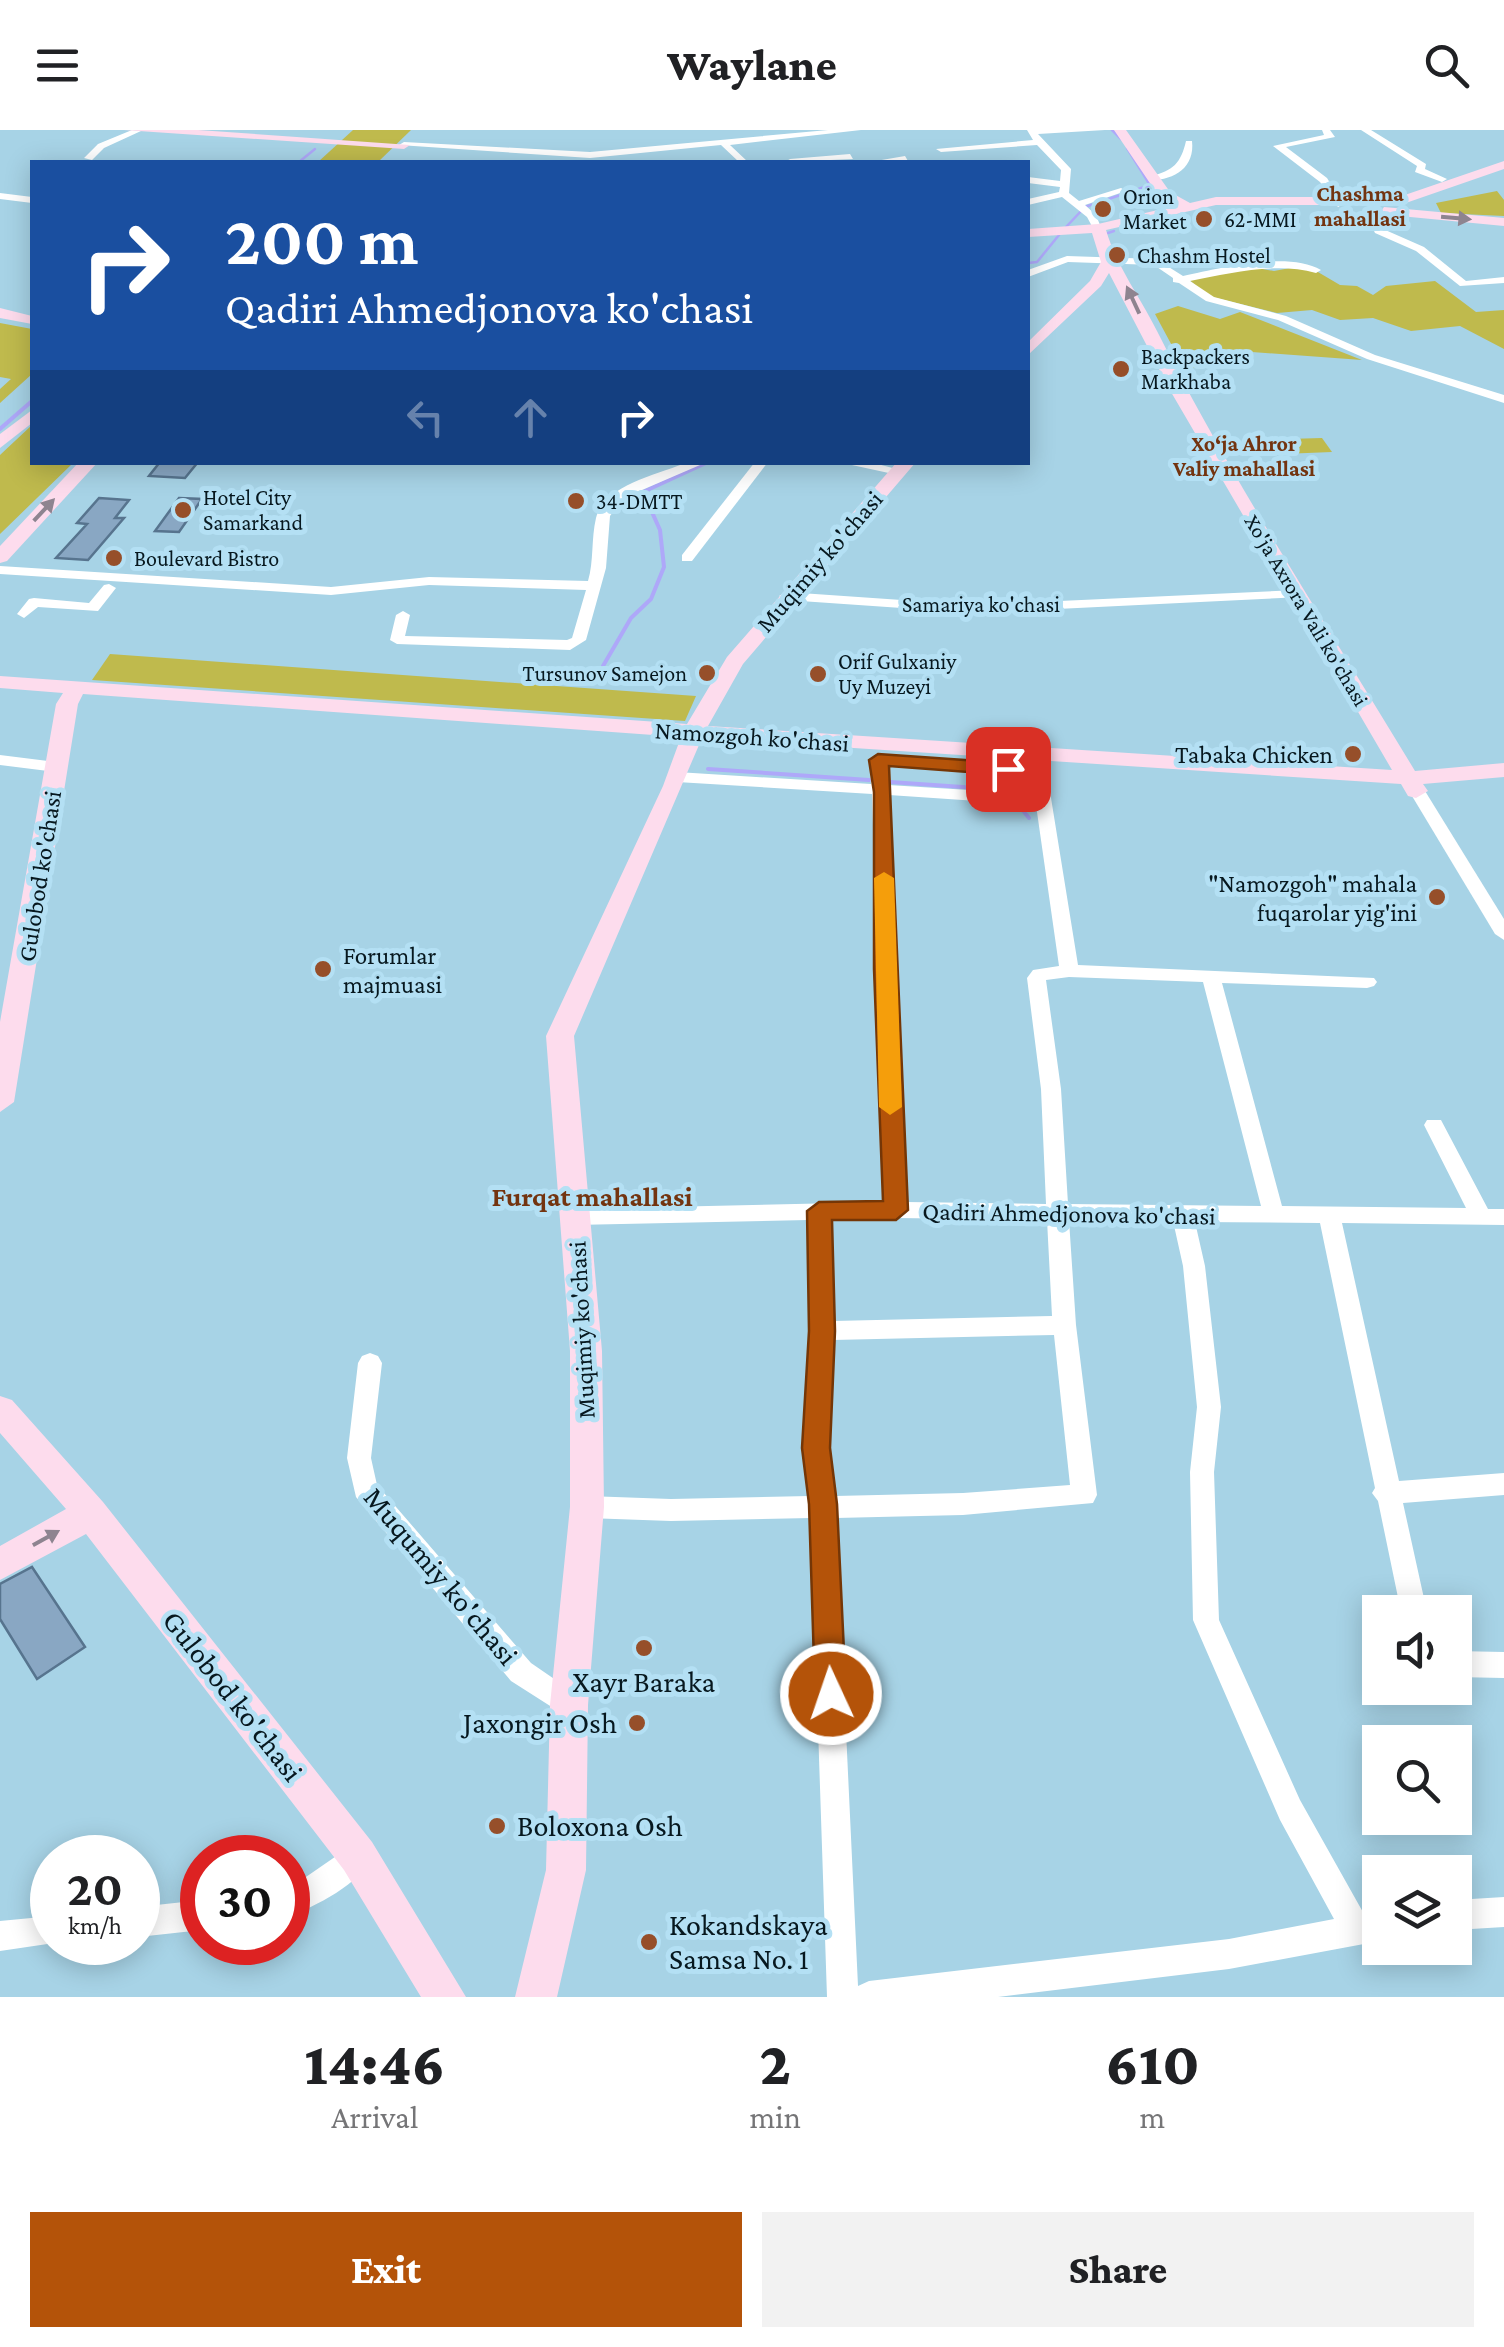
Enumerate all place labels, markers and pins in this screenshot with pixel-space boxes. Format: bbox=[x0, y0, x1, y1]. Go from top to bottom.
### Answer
place label: Orion Market bbox=[1123, 184, 1187, 234]
marker: Orion Market bbox=[1092, 198, 1114, 220]
place label: 62-MMI bbox=[1224, 207, 1296, 232]
marker: 62-MMI bbox=[1193, 208, 1215, 230]
place label: Chashm Hostel bbox=[1137, 243, 1271, 268]
marker: Chashm Hostel bbox=[1106, 244, 1128, 266]
place label: Backpackers Markhaba bbox=[1141, 344, 1250, 394]
marker: Backpackers Markhaba bbox=[1110, 358, 1132, 380]
place label: Hotel City Samarkand bbox=[203, 485, 303, 535]
place label: 34-DMTT bbox=[596, 489, 683, 514]
marker: 34-DMTT bbox=[565, 490, 587, 512]
marker: Hotel City Samarkand bbox=[172, 499, 194, 521]
place label: Boulevard Bistro bbox=[134, 546, 279, 571]
marker: Boulevard Bistro bbox=[103, 547, 125, 569]
place label: Orif Gulxaniy Uy Muzeyi bbox=[838, 649, 957, 699]
place label: Tursunov Samejon bbox=[523, 661, 687, 686]
marker: Tursunov Samejon bbox=[696, 662, 718, 684]
marker: Orif Gulxaniy Uy Muzeyi bbox=[807, 663, 829, 685]
pin bbox=[966, 727, 1051, 812]
place label: Tabaka Chicken bbox=[1175, 741, 1333, 768]
marker: Tabaka Chicken bbox=[1342, 743, 1364, 765]
place label: "Namozgoh" mahala fuqarolar yig'ini bbox=[1208, 870, 1417, 927]
marker: "Namozgoh" mahala fuqarolar yig'ini bbox=[1426, 886, 1448, 908]
place label: Forumlar majmuasi bbox=[343, 942, 442, 999]
marker: Forumlar majmuasi bbox=[312, 958, 334, 980]
marker: Xayr Baraka bbox=[633, 1637, 655, 1659]
place label: Xayr Baraka bbox=[573, 1665, 716, 1699]
place label: Jaxongir Osh bbox=[460, 1706, 617, 1740]
marker: Jaxongir Osh bbox=[626, 1712, 648, 1734]
place label: Boloxona Osh bbox=[517, 1809, 683, 1842]
marker: Boloxona Osh bbox=[486, 1815, 508, 1837]
place label: Kokandskaya Samsa No. 1 bbox=[669, 1908, 828, 1975]
marker: Kokandskaya Samsa No. 1 bbox=[638, 1931, 660, 1953]

